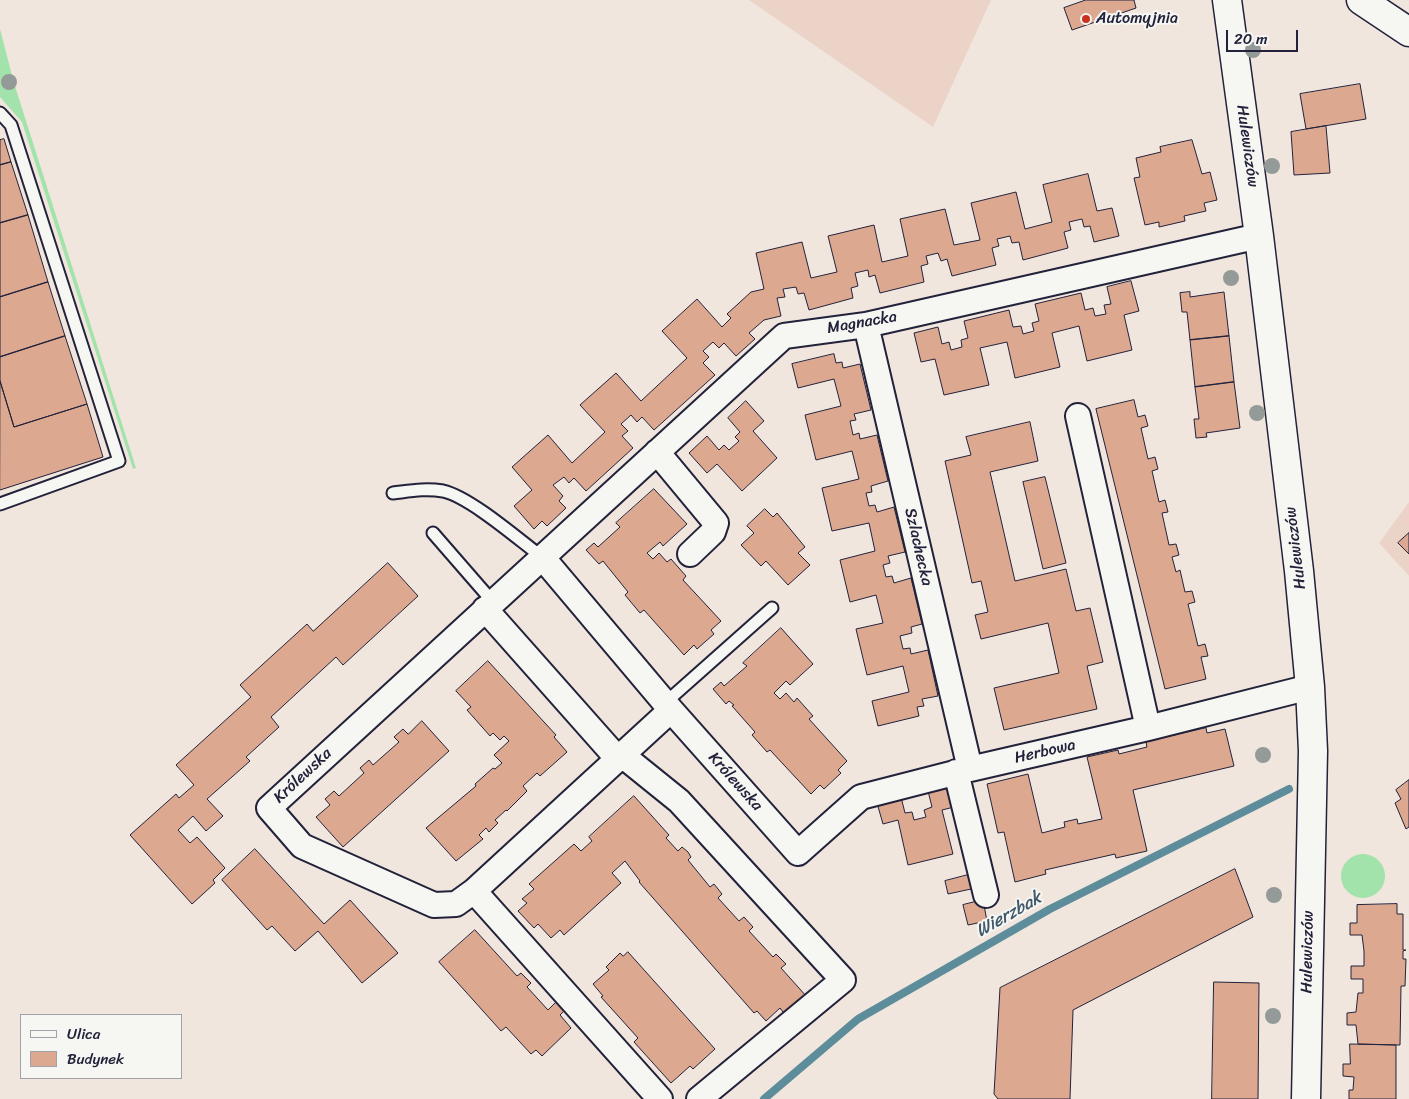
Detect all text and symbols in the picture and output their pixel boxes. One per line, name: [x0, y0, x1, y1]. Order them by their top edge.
place label: Automyjnia: [1096, 9, 1178, 29]
marker: Automyjnia: [1080, 13, 1092, 25]
scale bar: [1229, 20, 1302, 52]
text: 20 m: [1234, 26, 1268, 52]
street label: Hulewiczów: [1232, 104, 1262, 188]
street label: Magnacka: [826, 307, 898, 339]
street label: Szlachecka: [900, 506, 936, 588]
street label: Hulewiczów: [1281, 506, 1311, 590]
street label: Herbowa: [1013, 736, 1077, 768]
street label: Królewska: [270, 744, 336, 808]
street label: Królewska: [704, 749, 766, 815]
water label: Wierzbak: [972, 888, 1046, 942]
street label: Hulewiczów: [1298, 910, 1318, 994]
legend: [20, 1014, 182, 1079]
text: Ulica: [67, 1021, 100, 1047]
text: Budynek: [67, 1046, 124, 1072]

